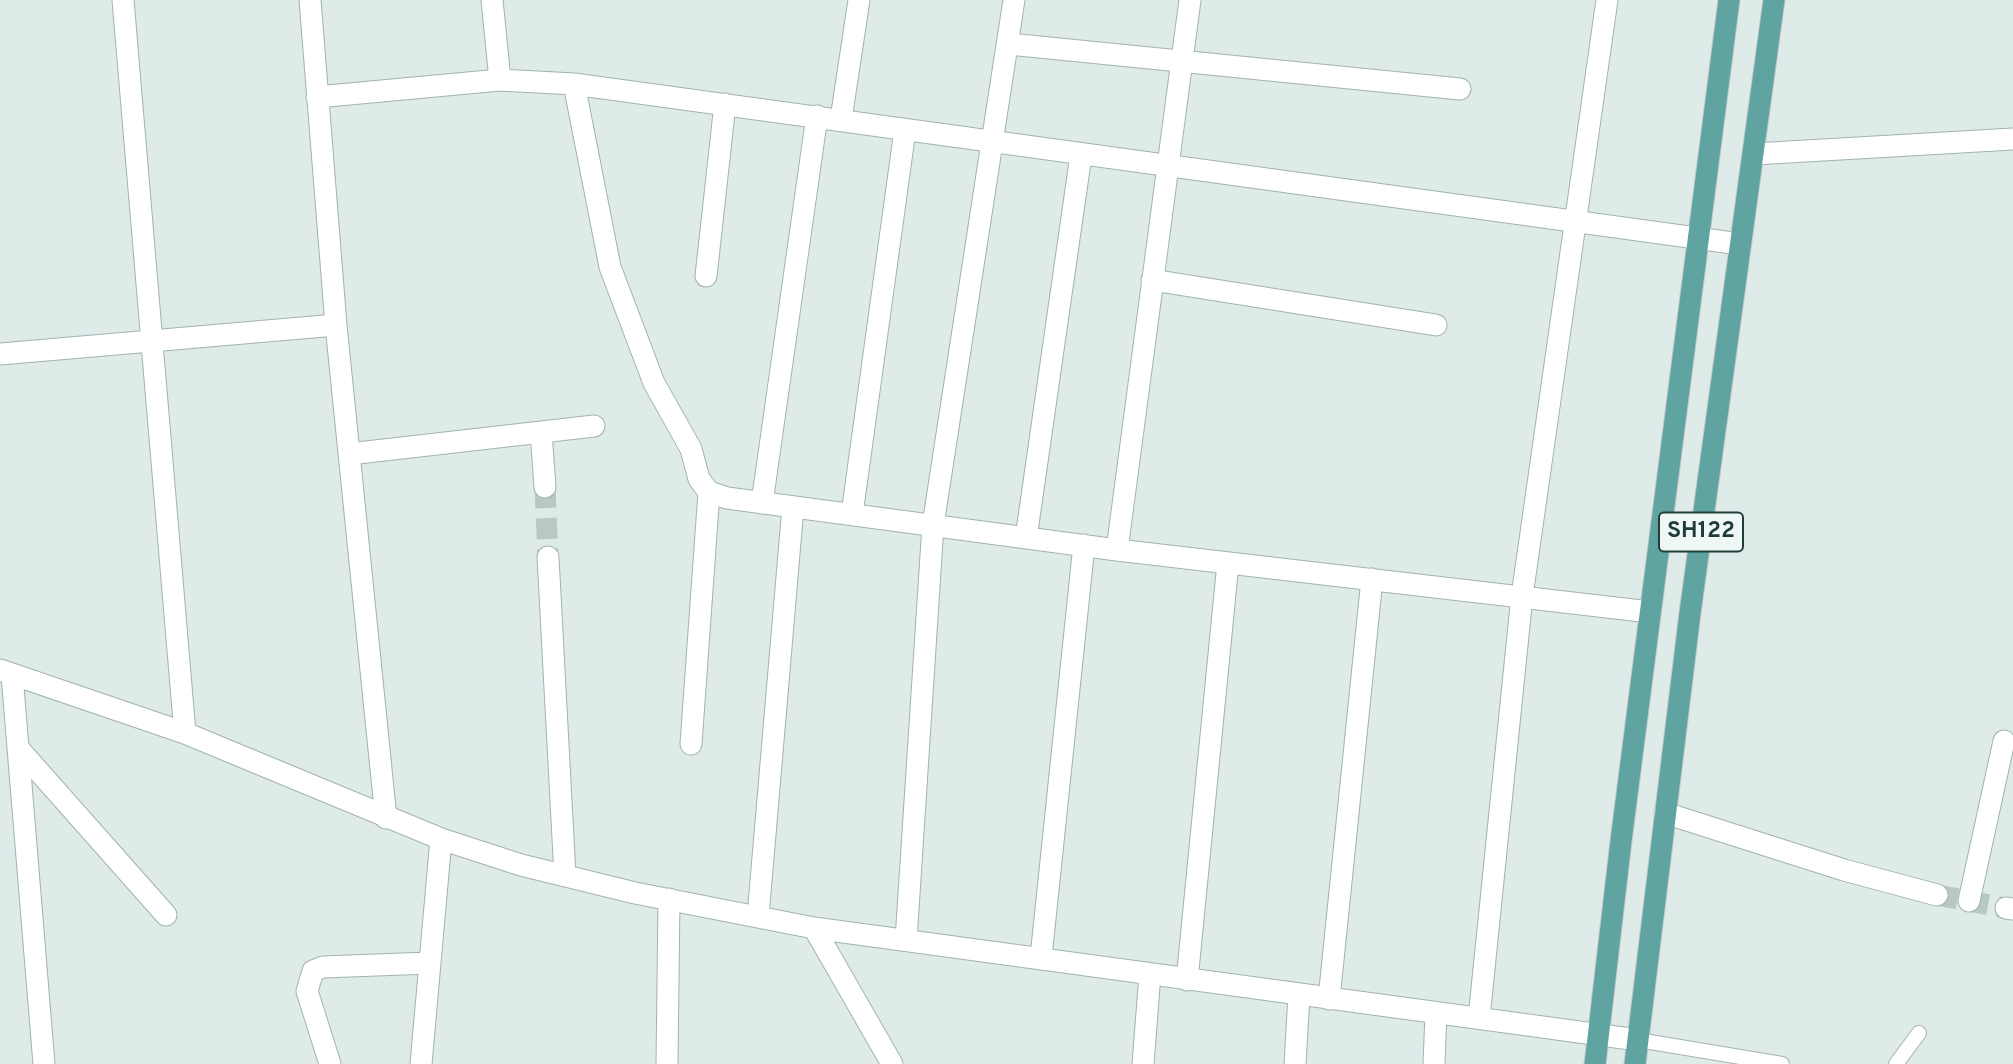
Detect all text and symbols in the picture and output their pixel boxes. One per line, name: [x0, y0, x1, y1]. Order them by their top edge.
road number: SH122: [1659, 512, 1743, 552]

